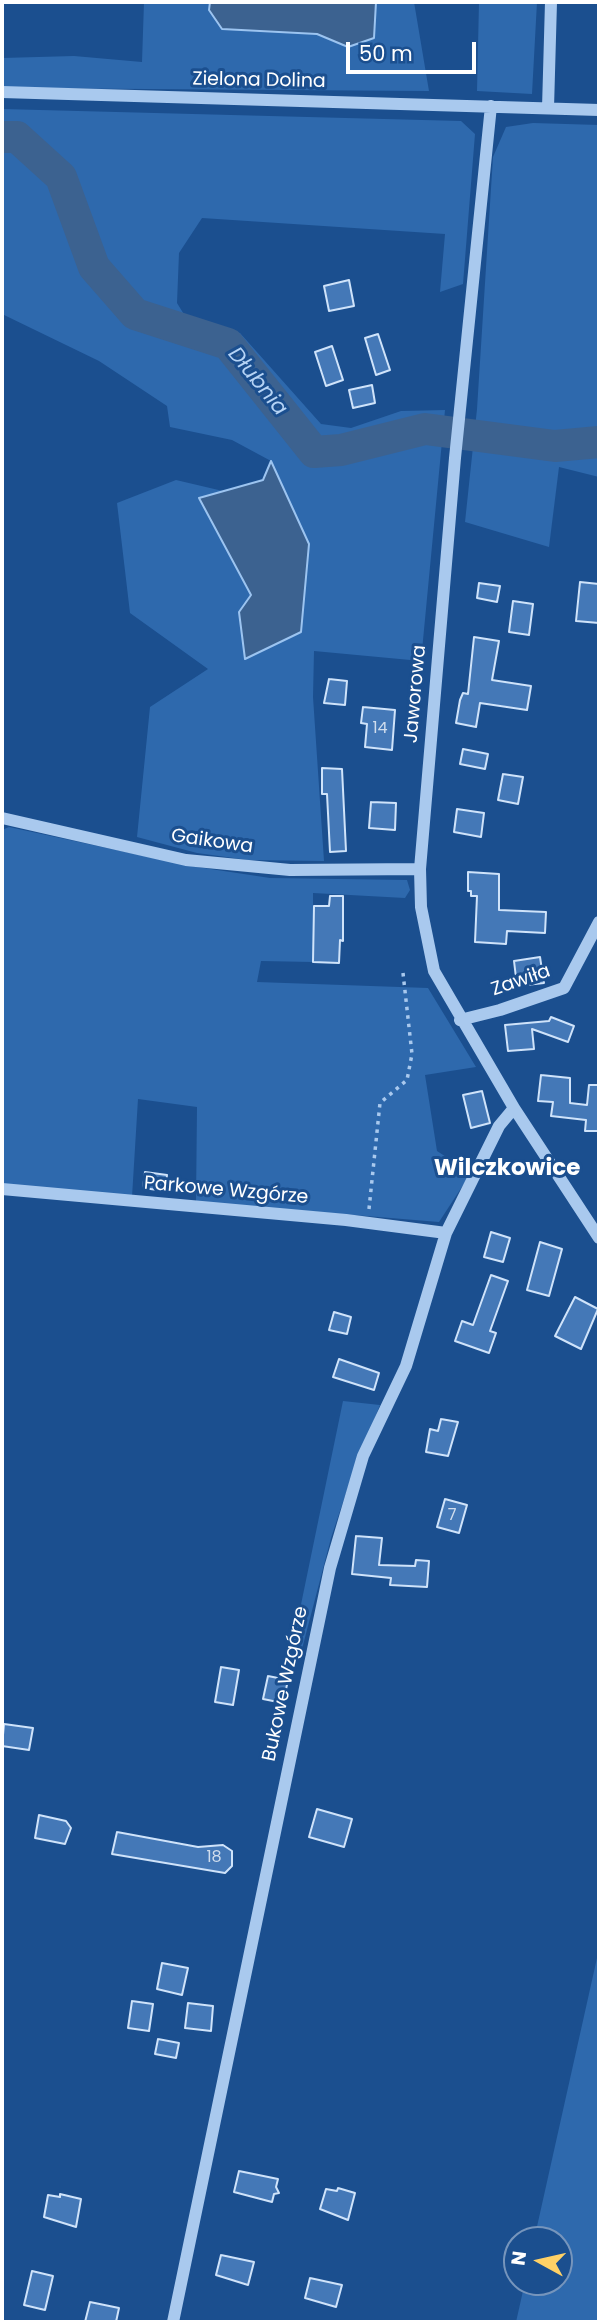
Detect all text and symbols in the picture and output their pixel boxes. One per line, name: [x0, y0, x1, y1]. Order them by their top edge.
scale bar: [349, 28, 478, 72]
text: 50 m: [359, 39, 413, 68]
street label: Zielona Dolina: [192, 68, 326, 94]
water label: Dłubnia: [222, 343, 292, 421]
street label: Jaworowa: [400, 644, 432, 744]
house number: 14: [372, 719, 388, 739]
street label: Gaikowa: [169, 825, 255, 859]
street label: Zawiła: [488, 960, 554, 1002]
district label: Wilczkowice: [434, 1155, 580, 1183]
street label: Parkowe Wzgórze: [143, 1172, 309, 1210]
house number: 7: [448, 1506, 456, 1526]
street label: Bukowe Wzgórze: [258, 1604, 314, 1764]
house number: 18: [206, 1848, 222, 1868]
north arrow: [503, 2226, 573, 2296]
text: N: [504, 2249, 533, 2267]

